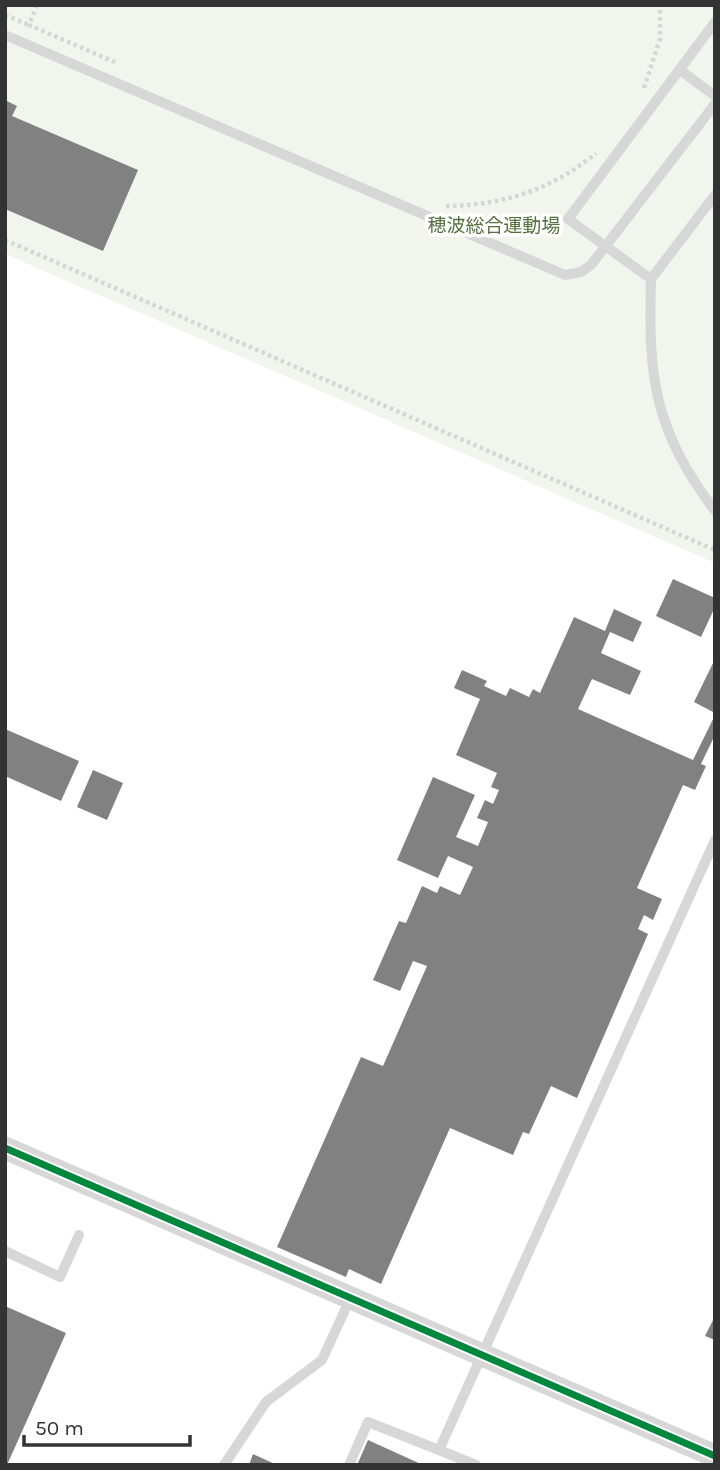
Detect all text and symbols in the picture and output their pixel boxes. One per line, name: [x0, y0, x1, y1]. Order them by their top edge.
park label: 穂波総合運動場: [427, 215, 561, 237]
scale bar: [24, 1404, 191, 1448]
text: 50 m: [35, 1416, 84, 1440]

